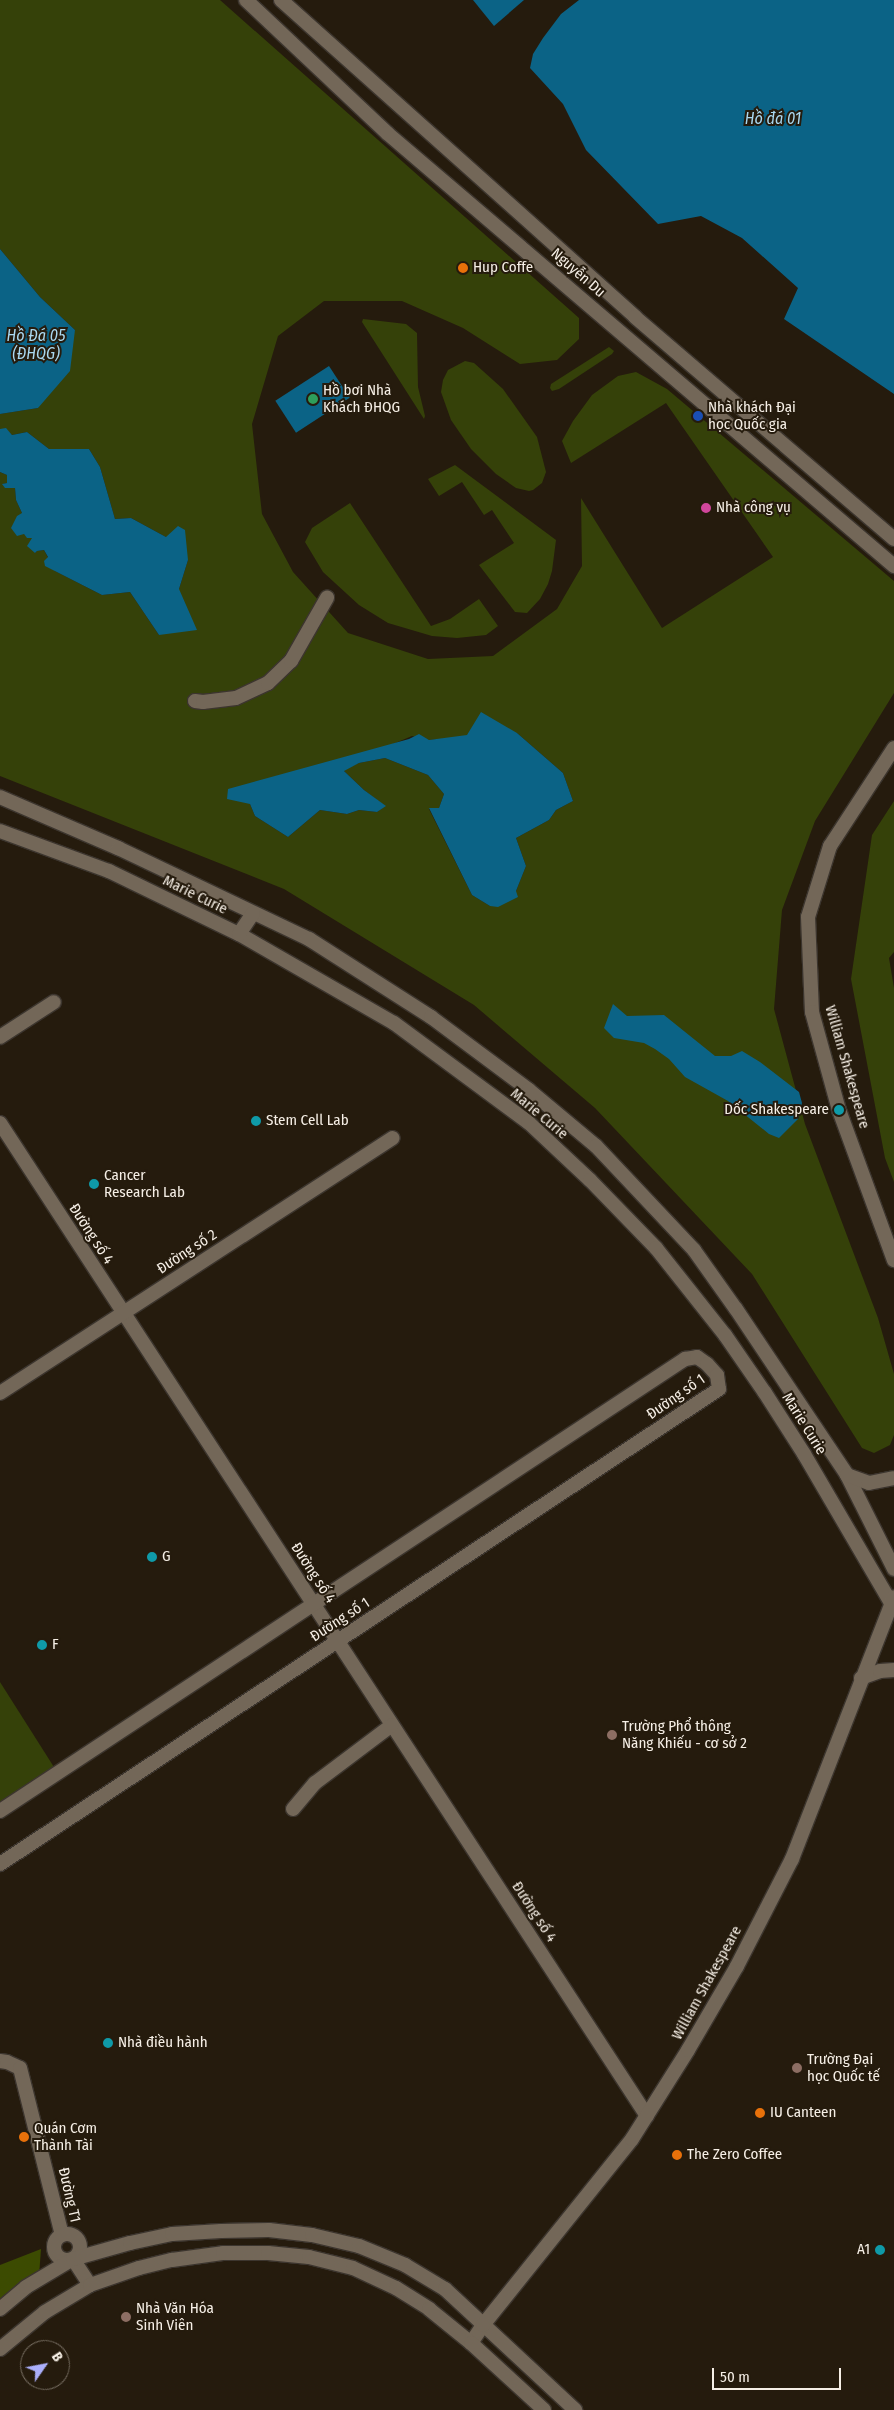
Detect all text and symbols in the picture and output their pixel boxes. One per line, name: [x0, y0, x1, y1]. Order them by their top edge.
water label: Hồ đá 01: [745, 109, 801, 129]
street label: Nguyễn Du: [547, 245, 609, 301]
place label: Hup Coffe: [473, 259, 533, 277]
marker: Hup Coffe: [457, 262, 469, 274]
water label: Hồ Đá 05 (ĐHQG): [7, 326, 65, 364]
place label: Hồ bơi Nhà Khách ĐHQG: [323, 381, 400, 416]
marker: Hồ bơi Nhà Khách ĐHQG: [307, 393, 319, 405]
place label: Nhà khách Đại học Quốc gia: [708, 398, 796, 433]
marker: Nhà khách Đại học Quốc gia: [692, 410, 704, 422]
place label: Nhà công vụ: [716, 499, 791, 517]
marker: Nhà công vụ: [700, 502, 712, 514]
street label: Marie Curie: [160, 872, 230, 918]
street label: William Shakespeare: [821, 1003, 873, 1131]
street label: Marie Curie: [507, 1085, 571, 1143]
place label: Dốc Shakespeare: [724, 1101, 829, 1119]
marker: Dốc Shakespeare: [833, 1104, 845, 1116]
place label: Stem Cell Lab: [266, 1112, 349, 1130]
marker: Stem Cell Lab: [250, 1115, 262, 1127]
place label: Cancer Research Lab: [104, 1166, 185, 1201]
marker: Cancer Research Lab: [88, 1178, 100, 1190]
street label: Đường số 4: [65, 1200, 117, 1268]
street label: Đường số 2: [154, 1226, 220, 1278]
street label: Đường số 1: [643, 1370, 709, 1424]
street label: Marie Curie: [778, 1390, 830, 1458]
street label: Đường số 4: [287, 1539, 339, 1607]
place label: G: [162, 1548, 171, 1566]
marker: G: [146, 1551, 158, 1563]
street label: Đường số 1: [307, 1594, 373, 1646]
place label: F: [52, 1636, 59, 1654]
marker: F: [36, 1639, 48, 1651]
place label: Trường Phổ thông Năng Khiếu - cơ sở 2: [622, 1717, 747, 1752]
marker: Trường Phổ thông Năng Khiếu - cơ sở 2: [606, 1729, 618, 1741]
street label: Đường số 4: [508, 1878, 560, 1946]
street label: William Shakespeare: [668, 1923, 746, 2043]
place label: Nhà điều hành: [118, 2034, 208, 2052]
marker: Nhà điều hành: [102, 2037, 114, 2049]
place label: Trường Đại học Quốc tế: [807, 2050, 880, 2085]
marker: Trường Đại học Quốc tế: [791, 2062, 803, 2074]
place label: IU Canteen: [770, 2104, 836, 2122]
marker: IU Canteen: [754, 2107, 766, 2119]
place label: Quán Cơm Thành Tài: [34, 2119, 97, 2154]
marker: Quán Cơm Thành Tài: [18, 2131, 30, 2143]
place label: The Zero Coffee: [687, 2146, 782, 2164]
marker: The Zero Coffee: [671, 2149, 683, 2161]
street label: Đường T1: [54, 2166, 84, 2224]
place label: A1: [857, 2241, 870, 2259]
marker: A1: [874, 2244, 886, 2256]
place label: Nhà Văn Hóa Sinh Viên: [136, 2299, 214, 2334]
marker: Nhà Văn Hóa Sinh Viên: [120, 2311, 132, 2323]
north arrow: [20, 2340, 70, 2390]
text: B: [48, 2349, 66, 2365]
scale bar: [714, 2358, 843, 2390]
text: 50 m: [720, 2368, 750, 2386]

